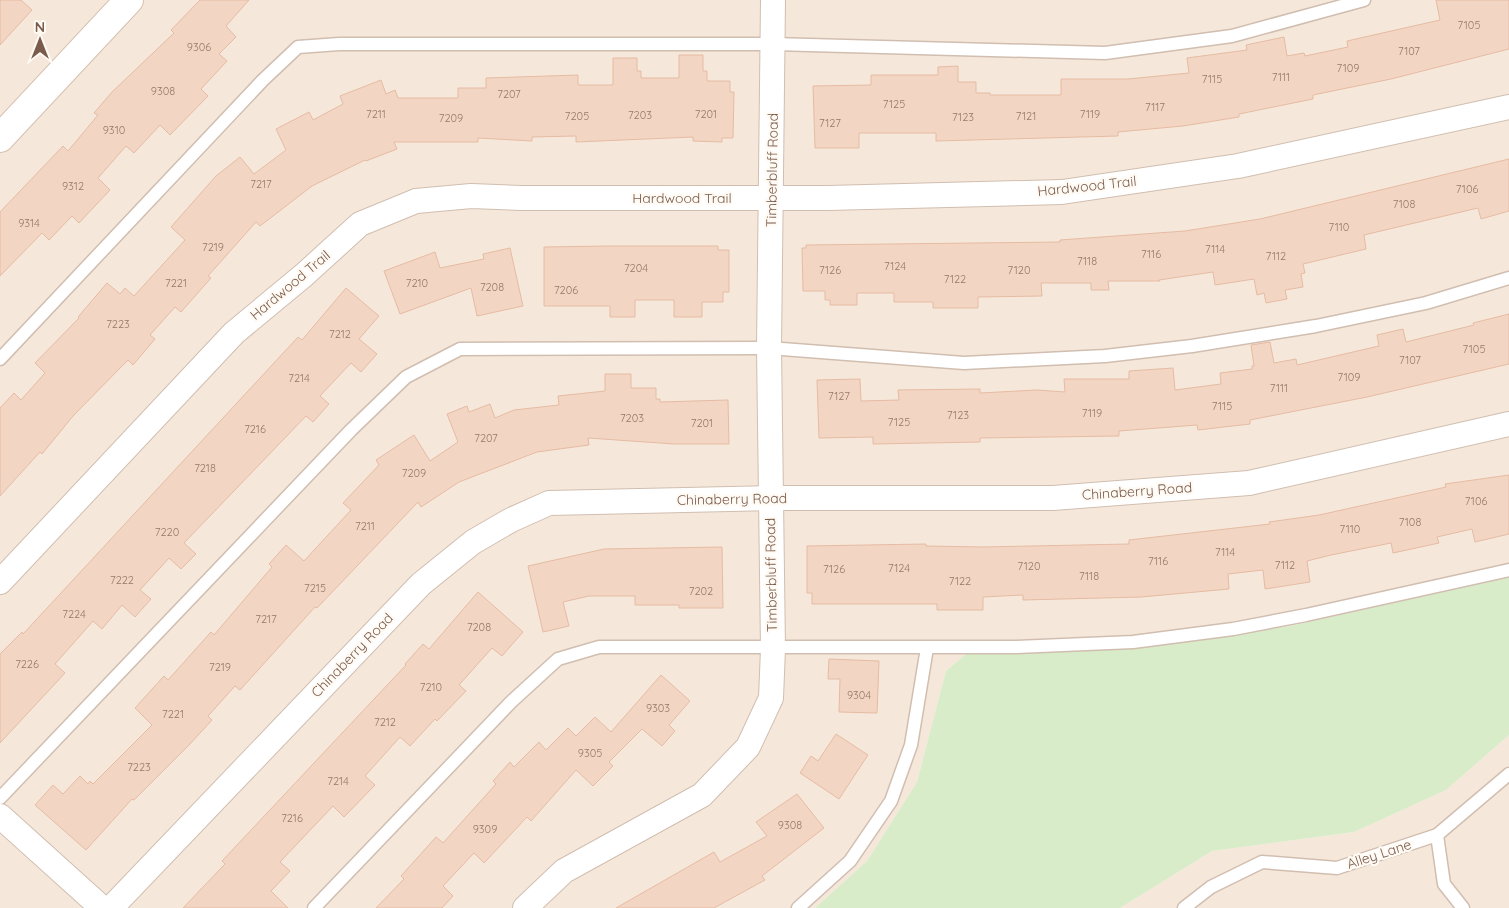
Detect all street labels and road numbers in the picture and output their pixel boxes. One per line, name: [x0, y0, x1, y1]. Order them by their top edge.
street label: Timberbluff Road: [762, 113, 782, 227]
street label: Hardwood Trail: [1037, 172, 1137, 200]
street label: Hardwood Trail: [632, 189, 732, 207]
street label: Hardwood Trail: [246, 246, 334, 324]
street label: Chinaberry Road: [1081, 478, 1193, 504]
street label: Chinaberry Road: [677, 489, 787, 509]
street label: Timberbluff Road: [761, 518, 781, 632]
street label: Chinaberry Road: [307, 609, 397, 701]
street label: Alley Lane: [1344, 835, 1414, 873]

